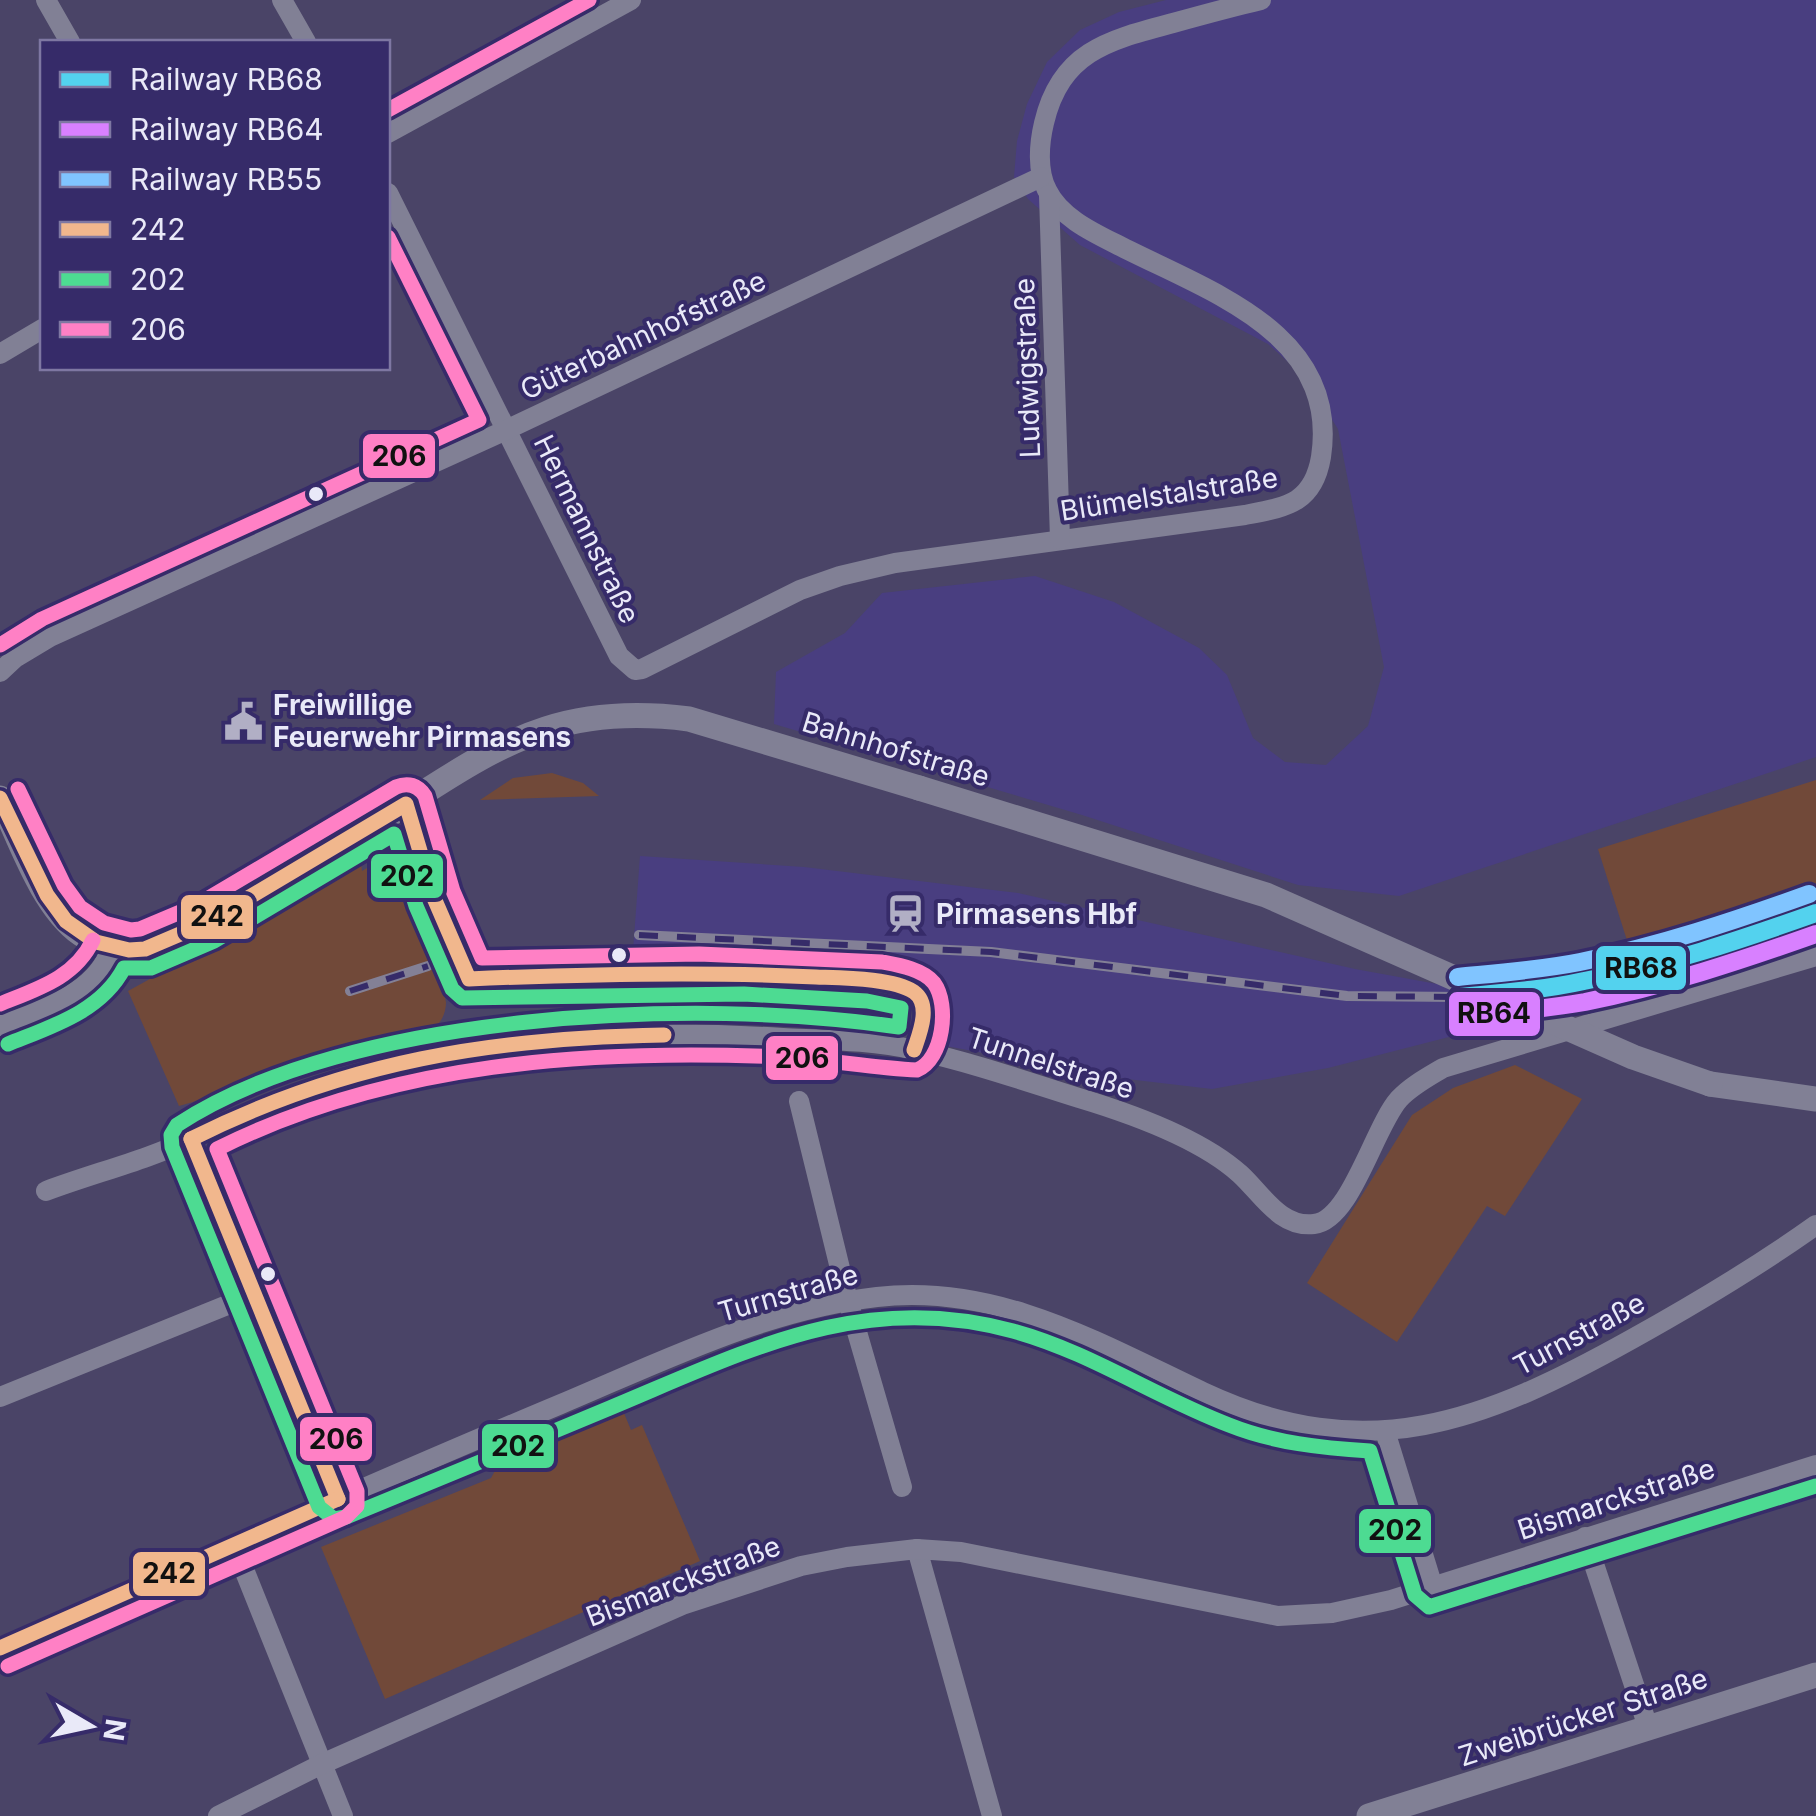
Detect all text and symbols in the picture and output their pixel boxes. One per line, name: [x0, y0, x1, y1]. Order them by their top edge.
legend: [40, 40, 390, 370]
text: Railway RB68: [130, 61, 323, 97]
text: Railway RB64: [130, 111, 324, 147]
text: Railway RB55: [130, 161, 322, 197]
text: 242: [130, 211, 186, 247]
text: 202: [130, 261, 186, 297]
street label: Güterbahnhofstraße: [515, 263, 771, 407]
street label: Ludwigstraße: [1007, 277, 1047, 459]
text: 206: [130, 311, 186, 347]
street label: Hermannstraße: [527, 429, 647, 629]
line badge: 206: [361, 432, 437, 480]
text: 206: [372, 439, 426, 473]
street label: Blümelstalstraße: [1058, 460, 1280, 528]
unlabelled marker: [306, 484, 326, 504]
place label: Freiwillige Feuerwehr Pirmasens: [273, 688, 571, 754]
public building icon: Freiwillige Feuerwehr Pirmasens: [222, 700, 264, 742]
street label: Bahnhofstraße: [798, 704, 994, 794]
line badge: 202: [369, 852, 445, 900]
text: 202: [380, 859, 434, 893]
line badge: 242: [179, 893, 255, 941]
station icon: Pirmasens Hbf: [885, 893, 927, 935]
place label: Pirmasens Hbf: [936, 897, 1137, 931]
text: 242: [190, 899, 244, 933]
line badge: RB68: [1594, 944, 1688, 992]
unlabelled marker: [609, 945, 629, 965]
text: RB68: [1604, 951, 1678, 985]
line badge: RB64: [1447, 990, 1542, 1038]
text: RB64: [1457, 996, 1531, 1030]
street label: Tunnelstraße: [964, 1020, 1138, 1106]
line badge: 206: [764, 1034, 840, 1082]
text: 206: [775, 1041, 829, 1075]
street label: Turnstraße: [714, 1257, 862, 1329]
unlabelled marker: [258, 1264, 278, 1284]
street label: Turnstraße: [1508, 1285, 1650, 1383]
line badge: 206: [298, 1415, 374, 1463]
text: 206: [309, 1422, 363, 1456]
line badge: 202: [480, 1422, 556, 1470]
text: 202: [491, 1429, 545, 1463]
street label: Bismarckstraße: [1513, 1451, 1719, 1547]
line badge: 202: [1357, 1507, 1433, 1555]
text: 202: [1368, 1513, 1422, 1547]
street label: Bismarckstraße: [581, 1528, 785, 1634]
line badge: 242: [131, 1550, 207, 1598]
text: 242: [142, 1556, 196, 1590]
street label: Zweibrücker Straße: [1454, 1661, 1712, 1773]
north arrow: [40, 1676, 140, 1776]
text: N: [96, 1717, 133, 1743]

